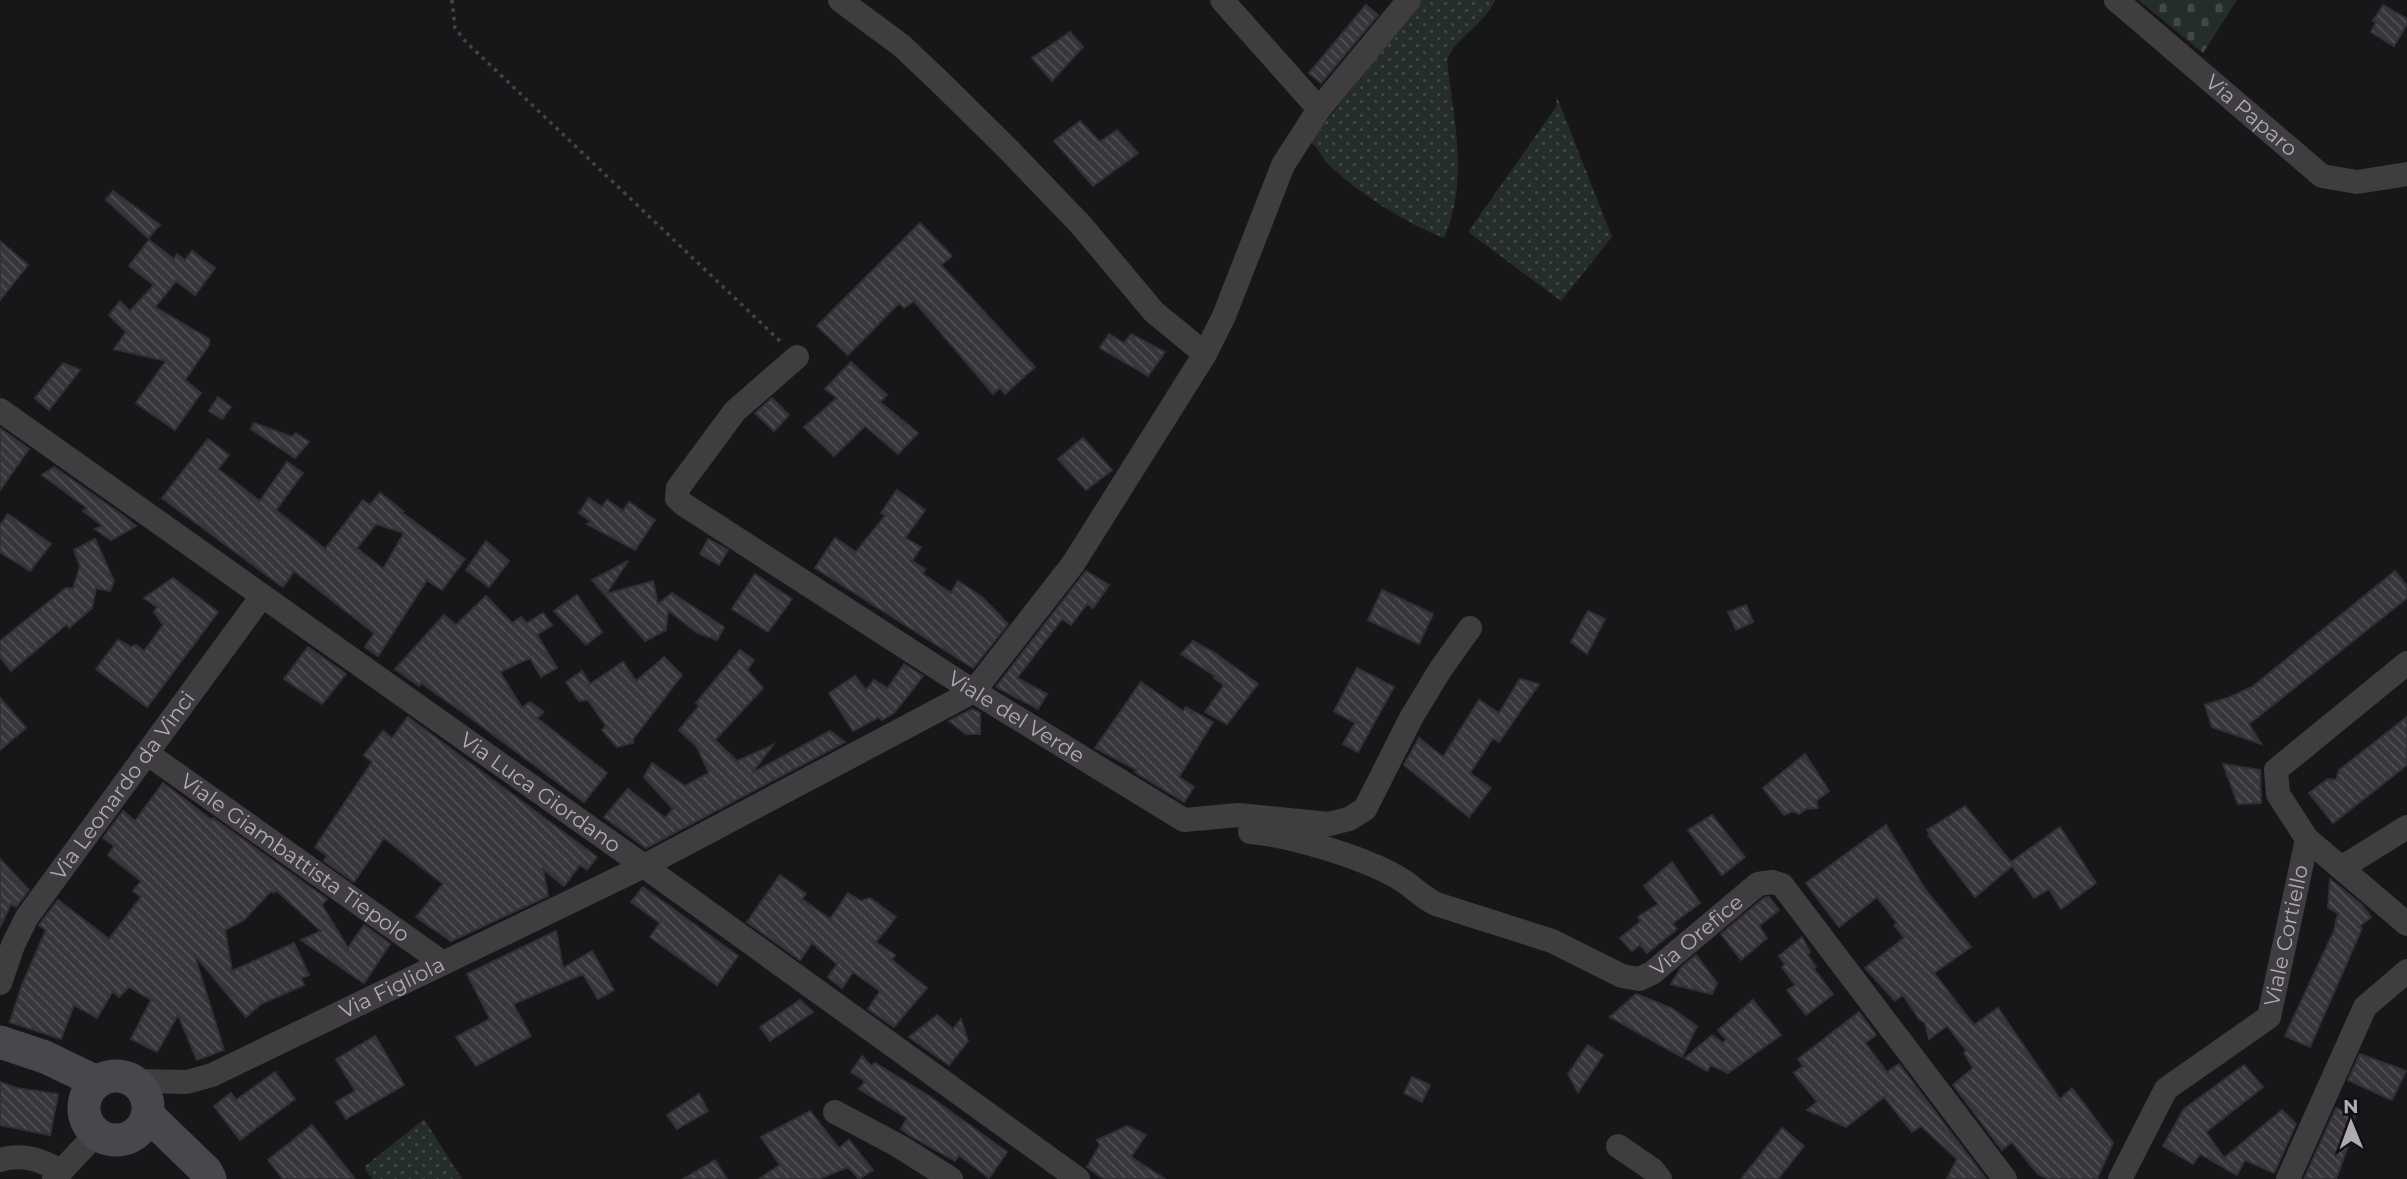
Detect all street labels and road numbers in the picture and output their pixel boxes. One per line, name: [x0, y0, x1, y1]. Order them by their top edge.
street label: Via Paparo: [2201, 69, 2303, 161]
street label: Viale del Verde: [943, 665, 1089, 768]
street label: Via Leonardo da Vinci: [45, 686, 200, 885]
street label: Via Luca Giordano: [455, 727, 626, 858]
street label: Viale Giambattista Tiepolo: [176, 768, 414, 947]
street label: Viale Cortiello: [2259, 862, 2313, 1008]
street label: Via Orefice: [1645, 889, 1748, 981]
street label: Via Figliola: [335, 951, 448, 1023]

